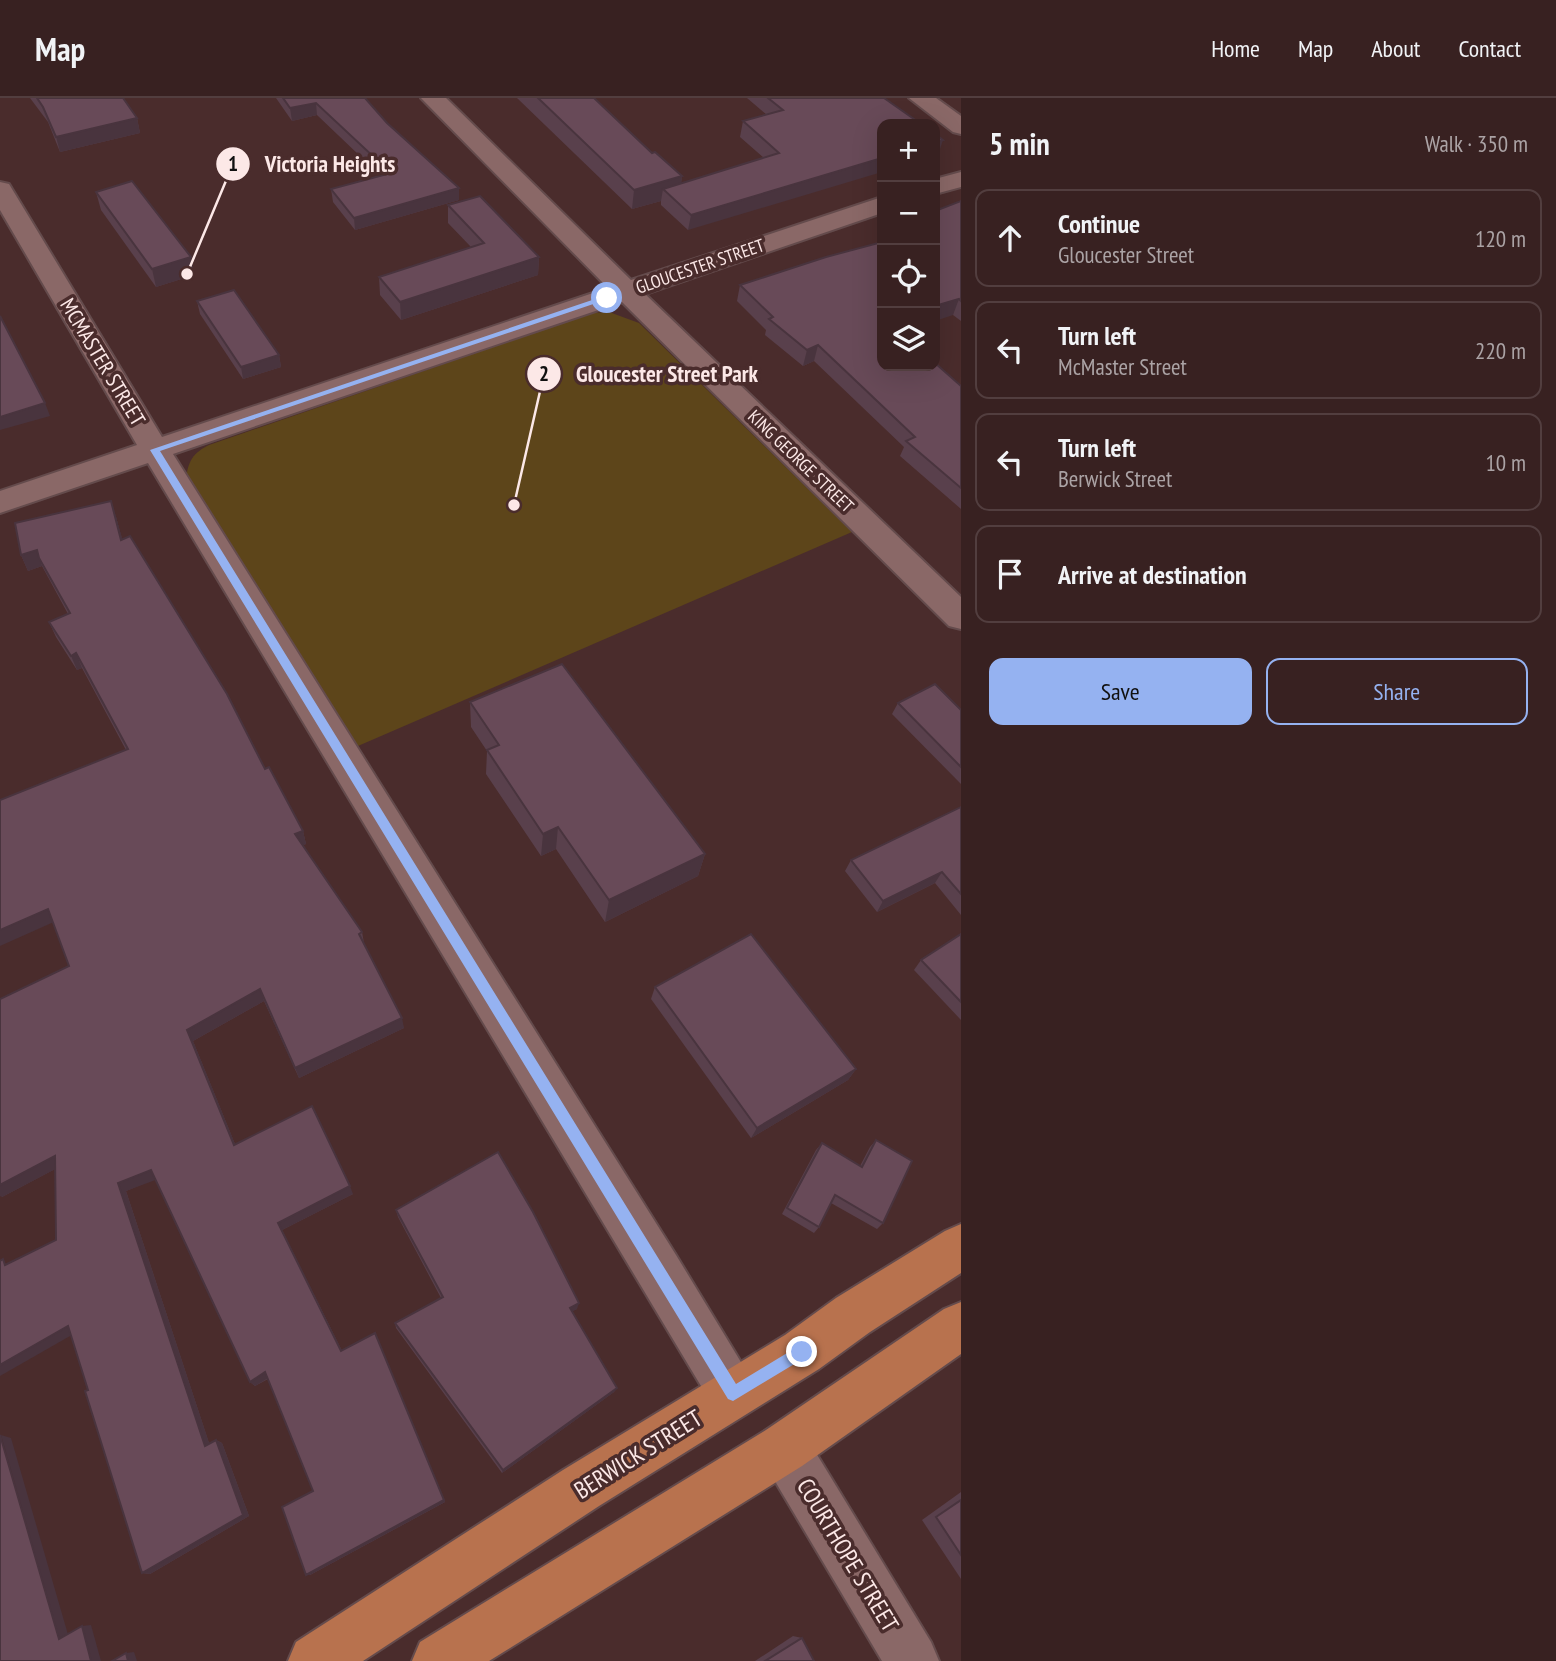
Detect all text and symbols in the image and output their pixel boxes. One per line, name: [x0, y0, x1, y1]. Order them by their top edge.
text: Map: [35, 27, 85, 70]
text: Home: [1211, 33, 1260, 64]
text: Map: [1298, 33, 1333, 64]
text: About: [1371, 33, 1420, 64]
text: Contact: [1458, 33, 1521, 64]
map controls: [877, 119, 940, 371]
button: +: [877, 119, 940, 182]
text: 5 min: [989, 124, 1050, 163]
text: Walk · 350 m: [1425, 129, 1528, 158]
callout: Victoria Heights: [216, 142, 409, 186]
text: Victoria Heights: [264, 149, 395, 178]
text: 1: [228, 150, 238, 177]
button: −: [877, 182, 940, 245]
text: Continue: [1058, 207, 1140, 240]
icon: ahead: [991, 219, 1029, 257]
text: 120 m: [1475, 224, 1526, 253]
street label: GLOUCESTER STREET: [633, 233, 767, 299]
text: Gloucester Street: [1058, 240, 1194, 269]
button: locate: [877, 245, 940, 308]
route start: [591, 282, 622, 313]
street label: MCMASTER STREET: [54, 293, 152, 431]
button: layers: [877, 308, 940, 371]
text: Turn left: [1058, 319, 1136, 352]
icon: left: [991, 331, 1029, 369]
text: 220 m: [1475, 336, 1526, 365]
callout: Gloucester Street Park: [527, 352, 772, 396]
text: McMaster Street: [1058, 352, 1187, 381]
text: Gloucester Street Park: [576, 359, 759, 388]
text: 2: [539, 360, 549, 387]
street label: KING GEORGE STREET: [743, 405, 859, 517]
text: Turn left: [1058, 431, 1136, 464]
icon: left: [991, 443, 1029, 481]
text: 10 m: [1485, 448, 1526, 477]
text: Berwick Street: [1058, 464, 1172, 493]
icon: arrive: [991, 555, 1029, 593]
text: Arrive at destination: [1058, 558, 1247, 591]
button: Save: [989, 658, 1252, 725]
button: Share: [1266, 658, 1528, 725]
route end: [786, 1336, 817, 1367]
street label: BERWICK STREET: [568, 1402, 708, 1506]
street label: COURTHOPE STREET: [790, 1473, 906, 1638]

